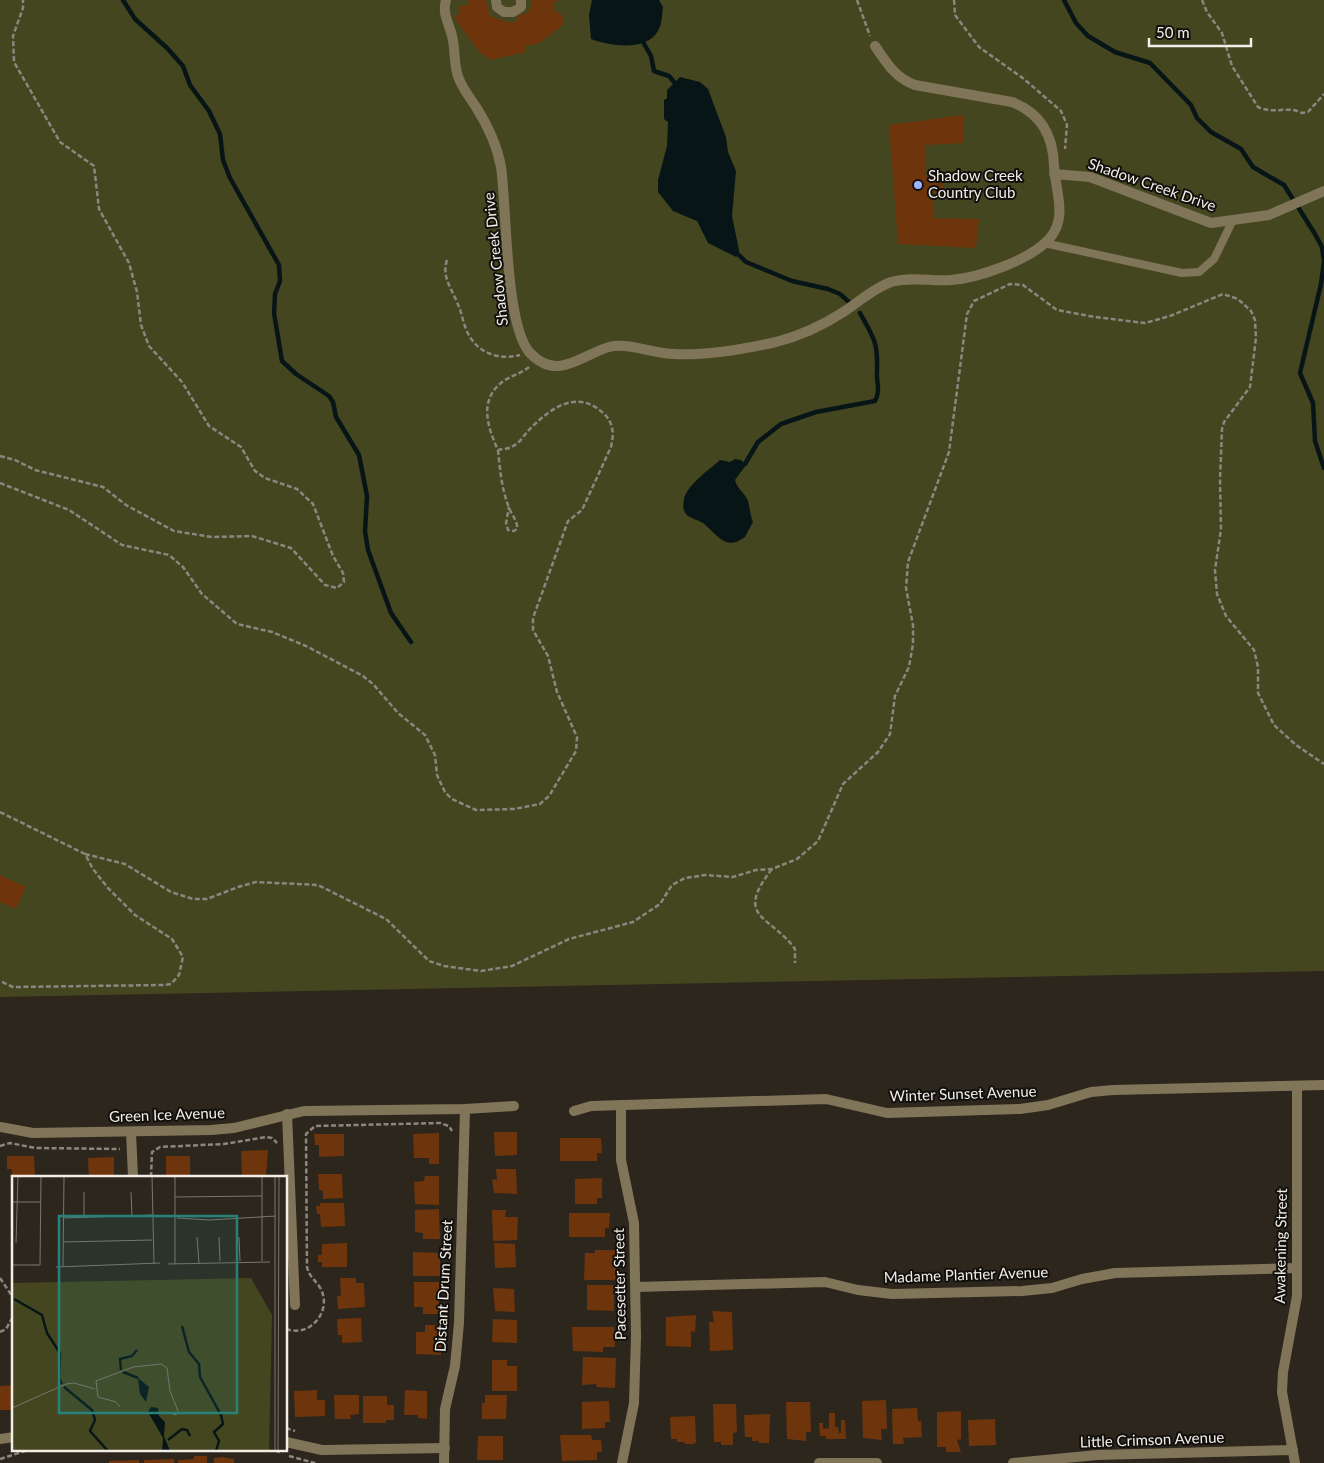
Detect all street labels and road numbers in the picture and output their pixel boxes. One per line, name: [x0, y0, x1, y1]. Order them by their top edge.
street label: Shadow Creek Drive: [1086, 154, 1219, 214]
street label: Shadow Creek Drive: [479, 191, 511, 327]
street label: Winter Sunset Avenue: [889, 1081, 1037, 1105]
street label: Green Ice Avenue: [109, 1103, 225, 1125]
street label: Awakening Street: [1270, 1187, 1290, 1304]
street label: Distant Drum Street: [431, 1219, 455, 1353]
street label: Pacesetter Street: [609, 1227, 629, 1340]
street label: Madame Plantier Avenue: [883, 1262, 1049, 1286]
street label: Little Crimson Avenue: [1079, 1427, 1225, 1451]

